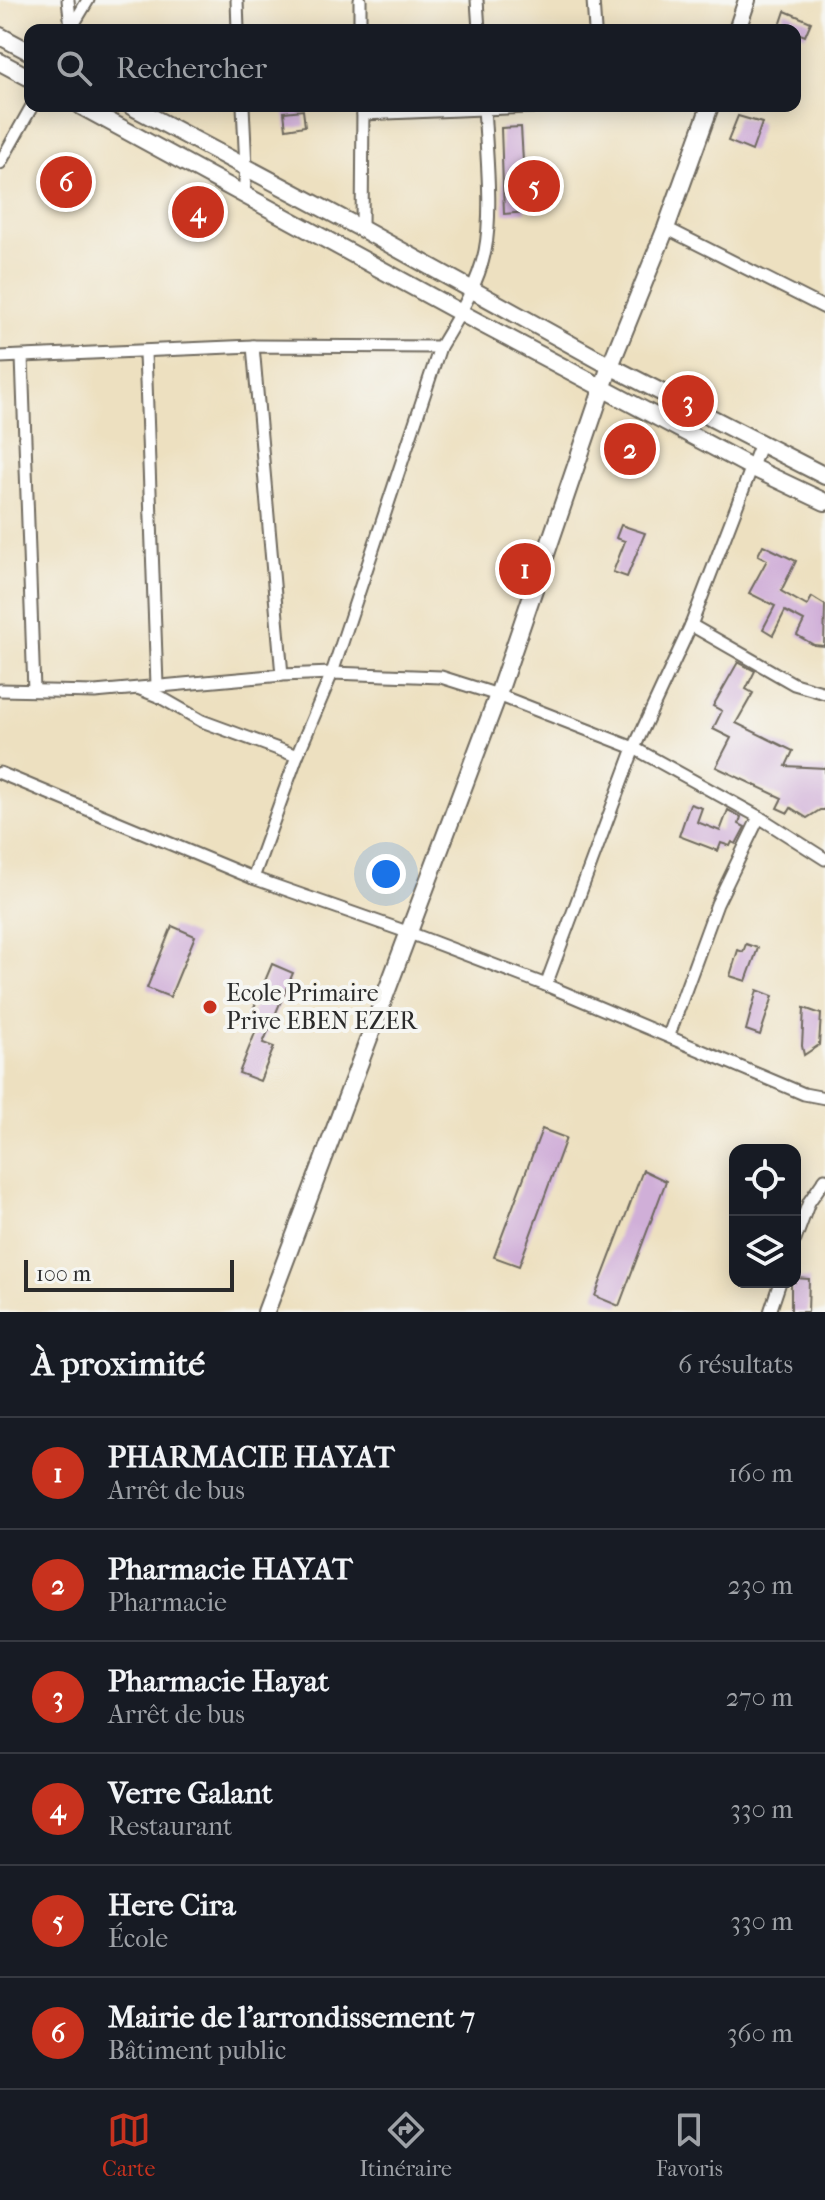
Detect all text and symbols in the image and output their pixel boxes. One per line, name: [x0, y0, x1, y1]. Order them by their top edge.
search box: [24, 24, 801, 112]
icon: search: [52, 46, 96, 90]
text: Rechercher: [116, 51, 267, 86]
pin: 6: [40, 152, 92, 212]
pin: 5: [508, 156, 560, 216]
pin: 4: [172, 182, 224, 242]
pin: 3: [662, 371, 714, 431]
pin: 2: [604, 419, 656, 479]
pin: 1: [499, 539, 551, 599]
your location: [366, 854, 406, 894]
place label: Ecole Primaire Prive EBEN EZER: [226, 979, 419, 1035]
marker: Ecole Primaire Prive EBEN EZER: [201, 998, 219, 1016]
map controls: [729, 1144, 801, 1288]
button: locate: [729, 1144, 801, 1216]
button: layers: [729, 1216, 801, 1288]
scale bar: [24, 1256, 234, 1292]
text: 100 m: [36, 1261, 91, 1287]
text: À proximité: [32, 1344, 205, 1384]
text: 6 résultats: [678, 1349, 793, 1380]
text: PHARMACIE HAYAT: [108, 1440, 395, 1475]
text: 1: [53, 1458, 63, 1489]
text: 160 m: [728, 1458, 793, 1489]
text: Arrêt de bus: [108, 1475, 245, 1506]
text: Pharmacie HAYAT: [108, 1552, 352, 1587]
text: 2: [51, 1570, 65, 1601]
text: 230 m: [727, 1570, 793, 1601]
text: Pharmacie: [108, 1587, 227, 1618]
text: Pharmacie Hayat: [108, 1664, 329, 1699]
text: 3: [53, 1682, 63, 1713]
text: 270 m: [726, 1682, 793, 1713]
text: Arrêt de bus: [108, 1699, 245, 1730]
text: Verre Galant: [108, 1776, 272, 1811]
text: 4: [50, 1794, 66, 1825]
text: 330 m: [730, 1794, 793, 1825]
text: Restaurant: [108, 1811, 232, 1842]
text: Here Cira: [108, 1888, 236, 1923]
text: 5: [52, 1906, 64, 1937]
text: 330 m: [730, 1906, 793, 1937]
text: École: [108, 1923, 168, 1954]
text: Mairie de l'arrondissement 7: [108, 2000, 475, 2035]
text: 6: [51, 2018, 65, 2049]
text: 360 m: [727, 2018, 793, 2049]
text: Bâtiment public: [108, 2035, 286, 2066]
tab: Carte: [102, 2108, 155, 2182]
tab: Itinéraire: [359, 2108, 452, 2182]
tab: Favoris: [656, 2108, 723, 2182]

